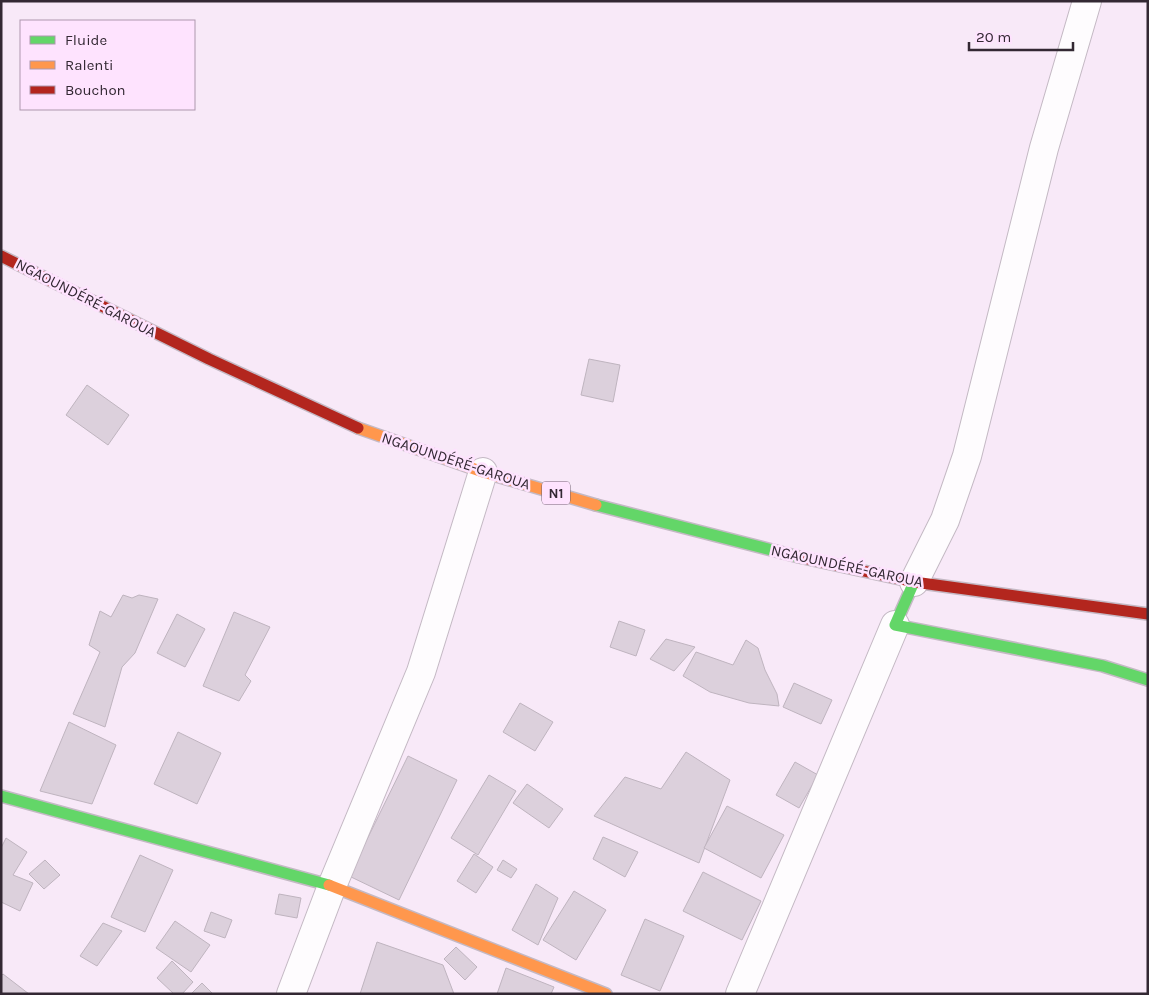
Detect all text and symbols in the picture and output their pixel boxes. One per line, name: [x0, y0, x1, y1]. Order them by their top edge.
legend: [20, 20, 195, 110]
scale bar: [969, 20, 1073, 52]
text: 20 m: [976, 28, 1011, 46]
text: Fluide: [65, 31, 107, 49]
text: Ralenti: [65, 56, 114, 74]
text: Bouchon: [65, 81, 126, 99]
street label: NGAOUNDÉRÉ-GAROUA: [13, 255, 159, 341]
street label: NGAOUNDÉRÉ-GAROUA: [380, 428, 533, 494]
road number: N1: [542, 482, 570, 504]
street label: NGAOUNDÉRÉ-GAROUA: [769, 541, 925, 591]

